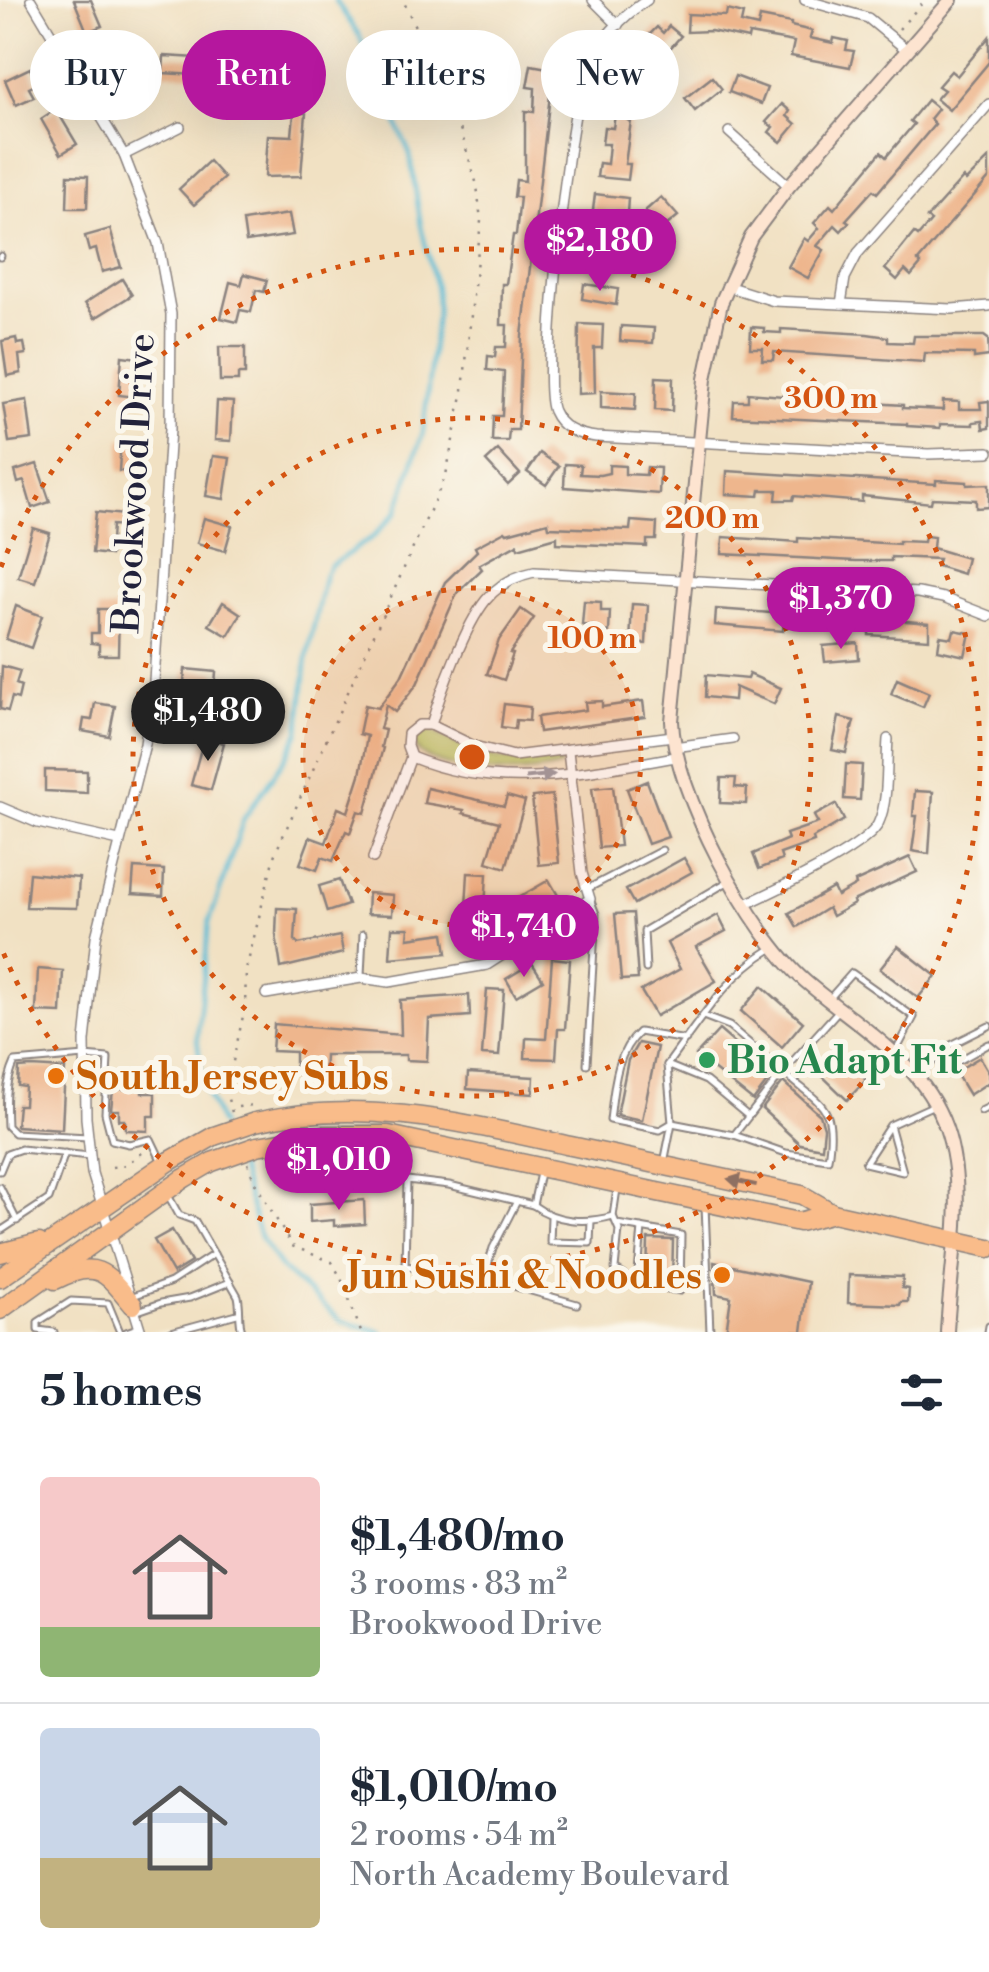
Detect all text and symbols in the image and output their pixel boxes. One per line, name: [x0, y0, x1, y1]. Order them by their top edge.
chip: Buy: [30, 30, 162, 120]
chip: Rent: [182, 30, 326, 120]
chip: Filters: [346, 30, 521, 120]
chip: New: [541, 30, 679, 120]
pin: $2,180: [519, 209, 681, 294]
text: $2,180: [546, 221, 654, 261]
street label: Brookwood Drive: [103, 332, 166, 635]
text: 300 m: [784, 380, 878, 418]
text: 200 m: [665, 500, 759, 538]
pin: $1,370: [760, 567, 922, 652]
text: $1,370: [789, 579, 893, 619]
text: 100 m: [547, 620, 637, 658]
pin: $1,480: [127, 679, 289, 764]
text: $1,480: [153, 691, 263, 731]
centre of rings: [454, 739, 490, 775]
one-way arrow: [525, 768, 556, 784]
pin: $1,740: [443, 895, 605, 980]
text: $1,740: [471, 907, 577, 947]
place label: Bio Adapt Fit: [727, 1038, 962, 1085]
marker: Bio Adapt Fit: [696, 1049, 718, 1071]
place label: South Jersey Subs: [76, 1054, 389, 1101]
marker: South Jersey Subs: [45, 1065, 67, 1087]
pin: $1,010: [258, 1128, 420, 1213]
text: $1,010: [287, 1140, 391, 1180]
one-way arrow: [726, 1174, 757, 1190]
place label: Jun Sushi & Noodles: [342, 1253, 702, 1300]
marker: Jun Sushi & Noodles: [711, 1264, 733, 1286]
icon: filters: [894, 1365, 949, 1420]
text: 5 homes: [40, 1366, 202, 1419]
text: $1,480/mo: [350, 1511, 565, 1564]
icon: home: [120, 1517, 240, 1637]
text: 3 rooms · 83 m²: [350, 1564, 567, 1604]
text: Brookwood Drive: [350, 1604, 603, 1644]
text: $1,010/mo: [350, 1762, 558, 1815]
icon: home: [120, 1768, 240, 1888]
text: 2 rooms · 54 m²: [350, 1815, 568, 1855]
text: North Academy Boulevard: [350, 1855, 729, 1895]

